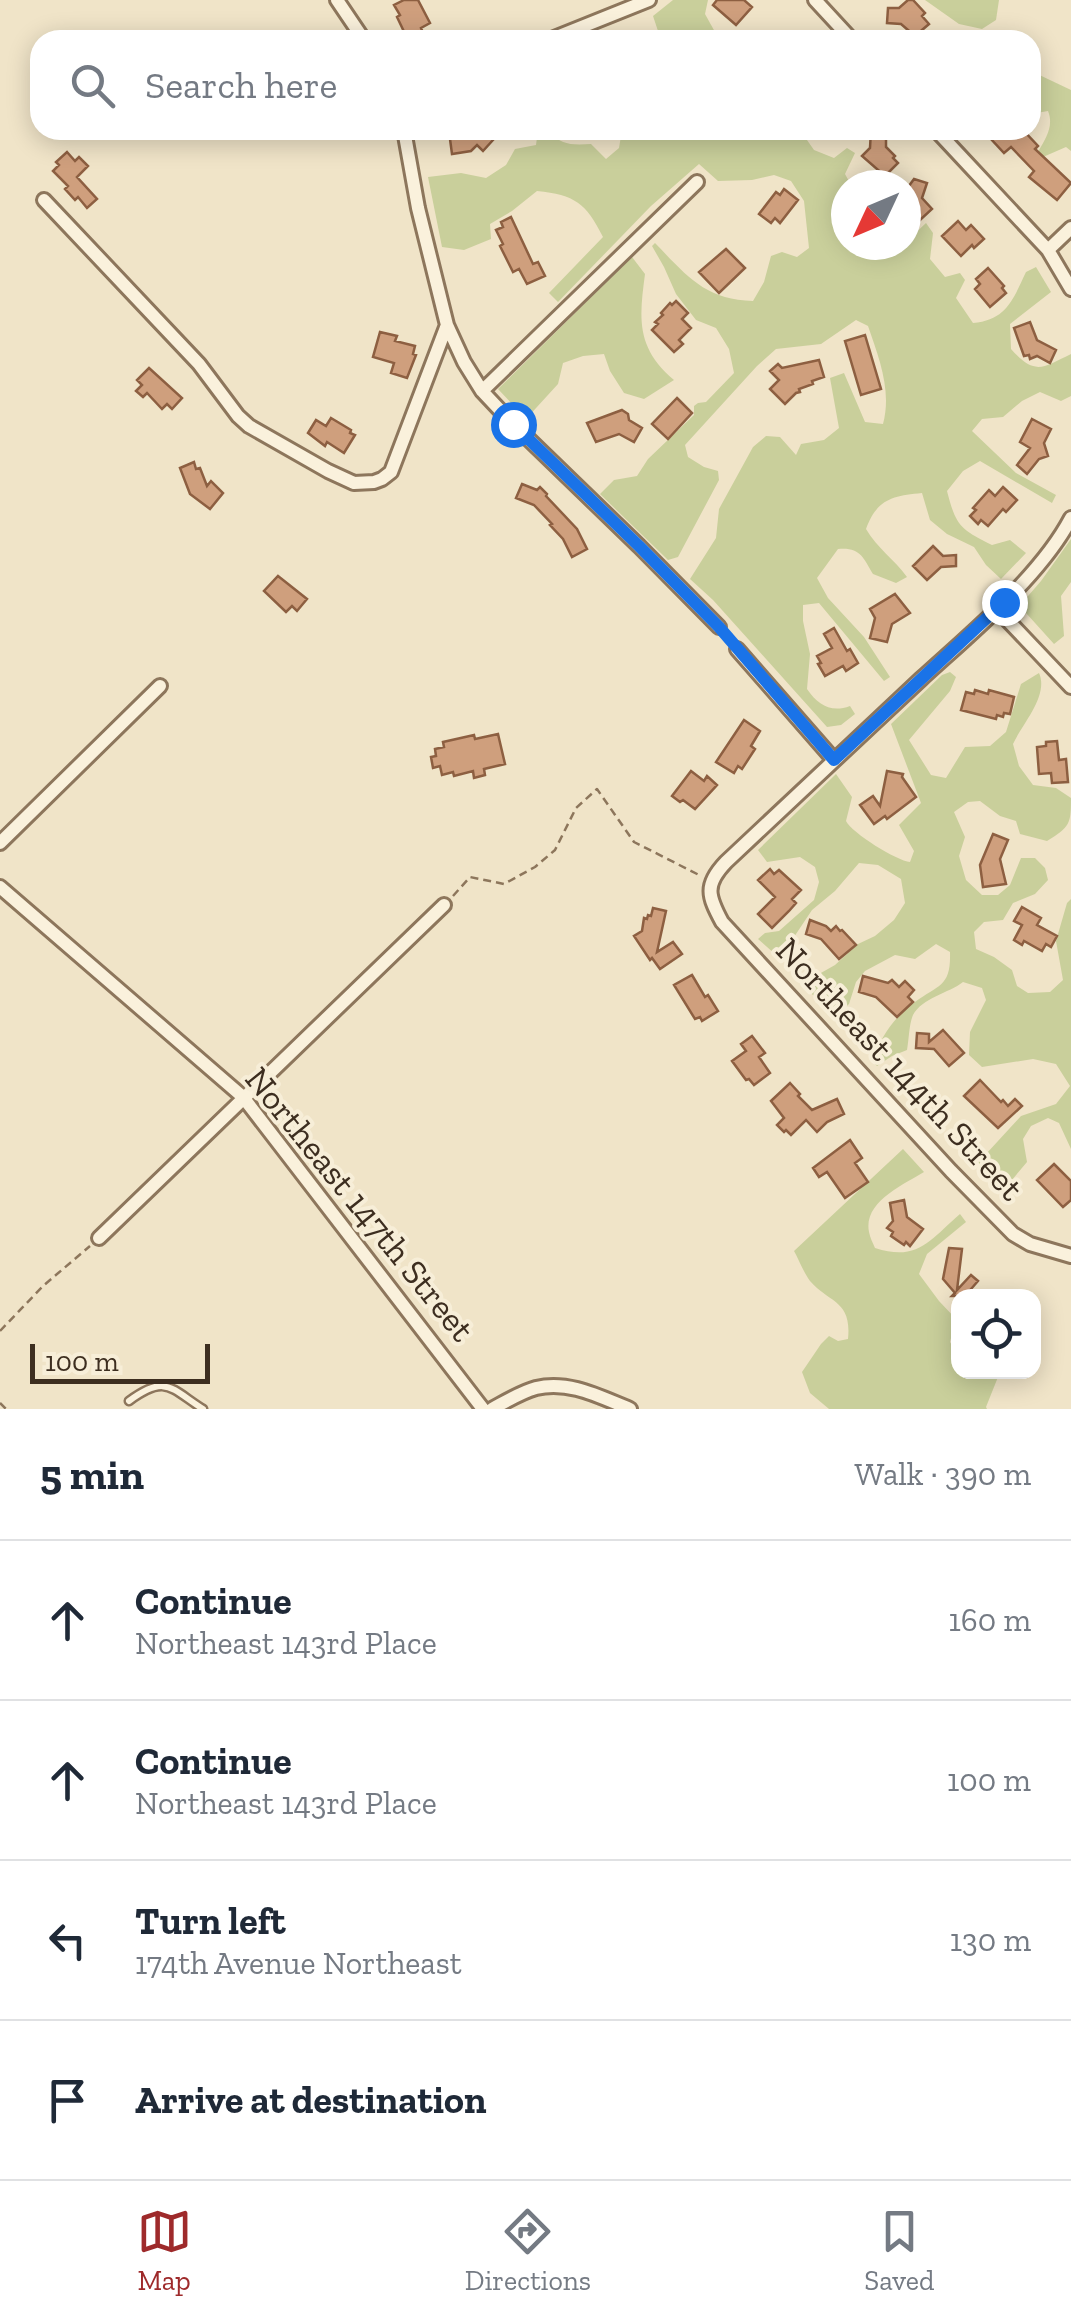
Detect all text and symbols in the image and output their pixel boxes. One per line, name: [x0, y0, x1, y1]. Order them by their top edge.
search box: [30, 30, 1041, 140]
icon: search: [65, 58, 120, 113]
text: Search here: [145, 62, 337, 108]
north arrow: [831, 170, 921, 260]
route start: [491, 402, 537, 448]
route end: [982, 580, 1028, 626]
street label: Northeast 144th Street: [767, 929, 1033, 1209]
street label: Northeast 147th Street: [237, 1058, 483, 1350]
map controls: [951, 1289, 1041, 1379]
button: locate: [951, 1289, 1041, 1379]
scale bar: [30, 1339, 210, 1384]
text: 100 m: [45, 1345, 119, 1378]
text: 5 min: [40, 1449, 144, 1500]
text: Walk · 390 m: [854, 1455, 1031, 1493]
text: Continue: [135, 1578, 292, 1624]
icon: ahead: [40, 1593, 95, 1648]
text: 160 m: [948, 1601, 1031, 1639]
text: Northeast 143rd Place: [135, 1624, 437, 1662]
text: Continue: [135, 1738, 292, 1784]
icon: ahead: [40, 1753, 95, 1808]
text: 100 m: [947, 1761, 1031, 1799]
text: Northeast 143rd Place: [135, 1784, 437, 1822]
text: Turn left: [135, 1898, 286, 1944]
icon: left: [40, 1913, 95, 1968]
text: 130 m: [950, 1921, 1031, 1959]
text: 174th Avenue Northeast: [135, 1944, 462, 1982]
icon: arrive: [40, 2073, 95, 2128]
text: Arrive at destination: [135, 2077, 486, 2123]
tab: Map: [137, 2204, 192, 2297]
tab: Directions: [465, 2204, 591, 2297]
tab: Saved: [864, 2204, 934, 2297]

